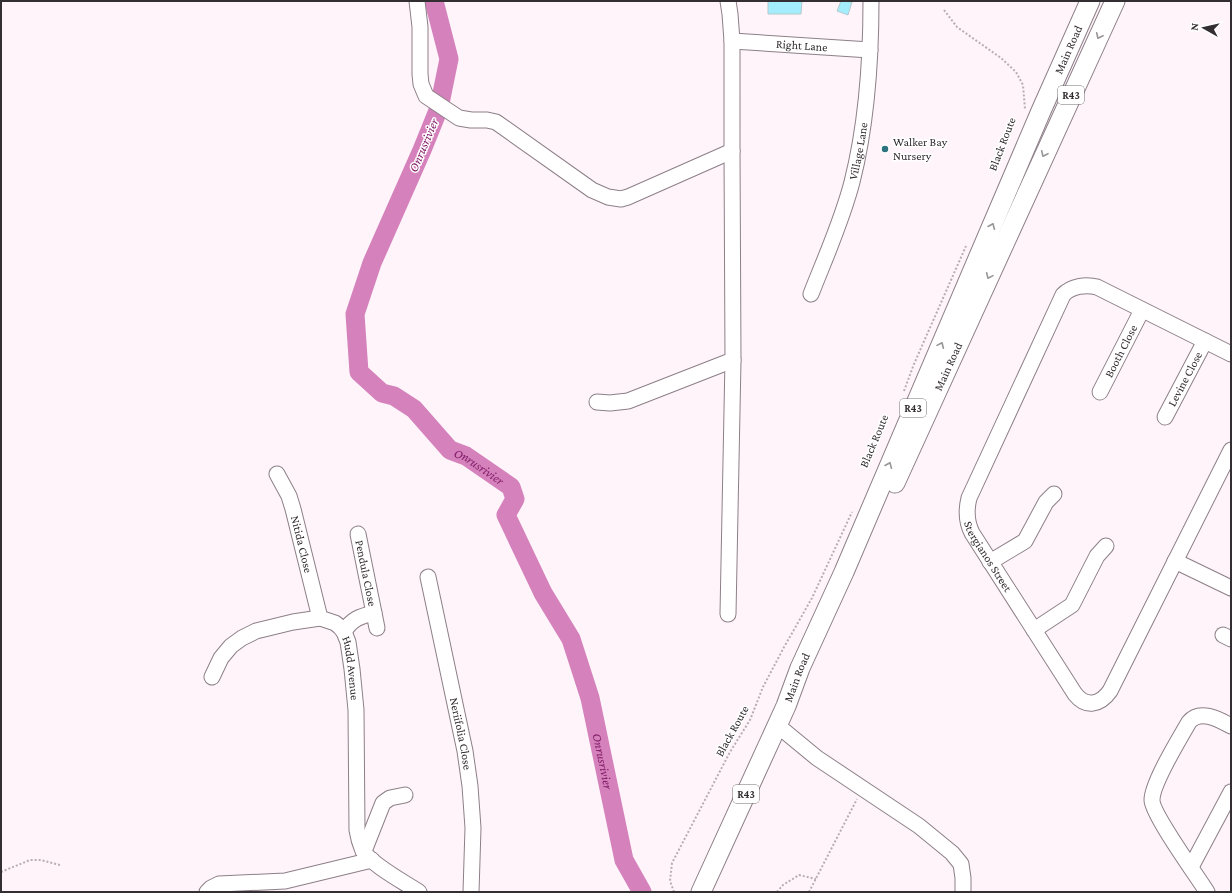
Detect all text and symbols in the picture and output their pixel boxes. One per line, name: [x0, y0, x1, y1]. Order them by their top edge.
north arrow: [1184, 8, 1224, 48]
text: N: [1188, 22, 1201, 31]
street label: Main Road: [1051, 23, 1085, 76]
one-way arrow: [1095, 33, 1103, 40]
street label: Right Lane: [776, 37, 828, 54]
road number: R43: [1058, 86, 1084, 104]
street label: Black Route: [985, 115, 1019, 173]
water label: Onrusrivier: [405, 116, 442, 174]
street label: Village Lane: [846, 121, 871, 181]
place label: Walker Bay Nursery: [893, 135, 948, 163]
marker: Walker Bay Nursery: [880, 144, 890, 154]
one-way arrow: [1041, 150, 1049, 158]
one-way arrow: [988, 223, 996, 230]
one-way arrow: [986, 271, 994, 279]
street label: Booth Close: [1102, 322, 1140, 380]
street label: Main Road: [931, 340, 966, 393]
one-way arrow: [936, 342, 944, 349]
street label: Levine Close: [1165, 349, 1205, 409]
road number: R43: [900, 399, 926, 417]
street label: Black Route: [857, 412, 891, 470]
water label: Onrusrivier: [452, 445, 507, 488]
one-way arrow: [884, 461, 892, 469]
street label: Nitida Close: [288, 514, 316, 574]
street label: Stergianos Street: [961, 520, 1015, 595]
street label: Pendula Close: [352, 539, 379, 608]
street label: Hudd Avenue: [339, 634, 362, 701]
street label: Main Road: [781, 650, 813, 704]
street label: Neriifolia Close: [447, 696, 475, 771]
street label: Black Route: [712, 703, 752, 759]
water label: Onrusrivier: [590, 732, 616, 791]
road number: R43: [733, 785, 759, 803]

